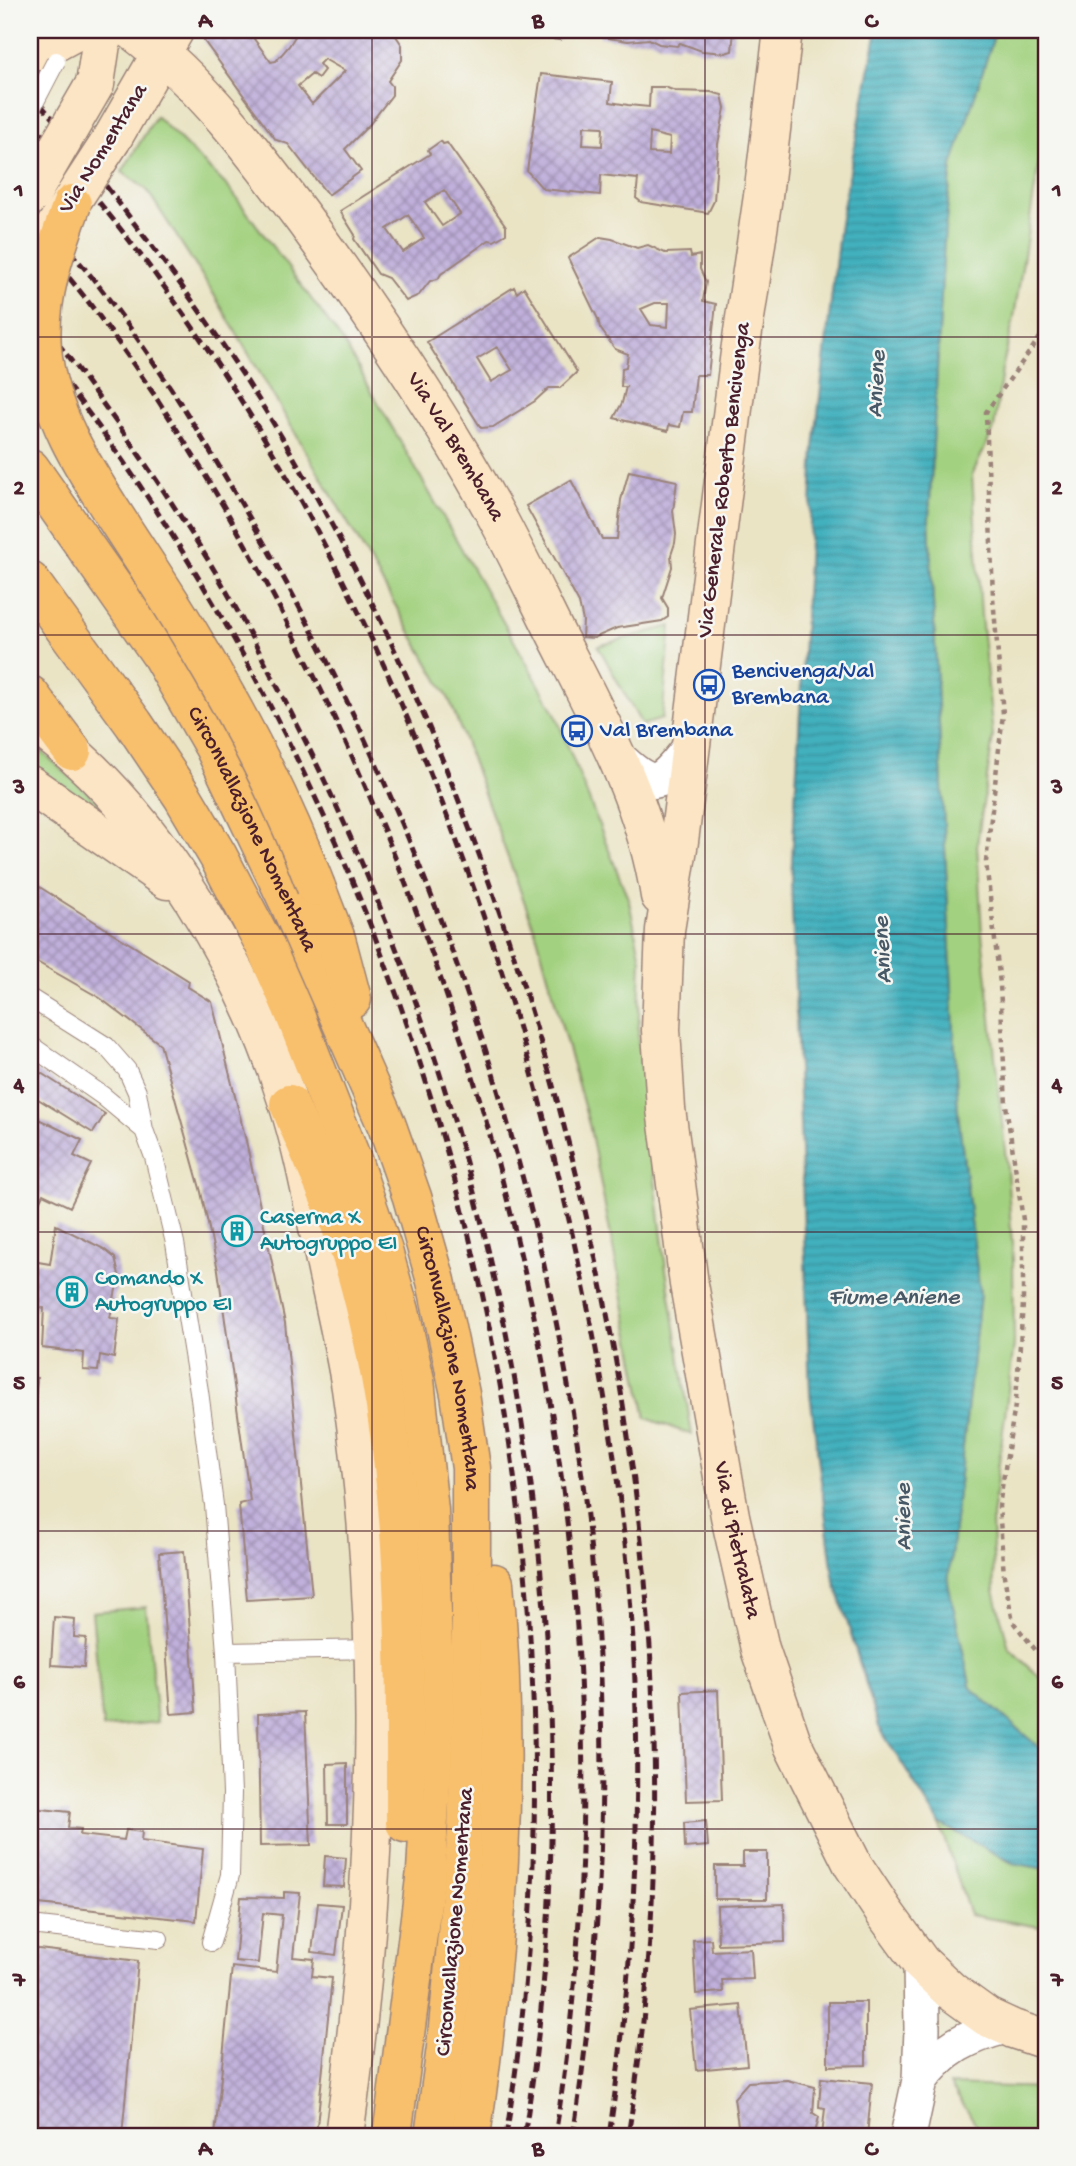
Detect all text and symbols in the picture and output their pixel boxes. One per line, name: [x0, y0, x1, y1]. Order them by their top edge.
text: A: [197, 9, 213, 36]
text: B: [531, 9, 545, 36]
text: C: [865, 9, 880, 36]
street label: Via Nomentana: [53, 78, 155, 220]
text: 1: [13, 178, 24, 205]
text: 1: [1051, 178, 1062, 205]
street label: Via Generale Roberto Bencivenga: [692, 320, 758, 640]
water label: Aniene: [862, 348, 894, 418]
street label: Via Val Brembana: [400, 367, 511, 527]
text: 2: [13, 476, 25, 503]
text: 2: [1051, 476, 1063, 503]
place label: Bencivenga/Val Brembana: [731, 659, 874, 712]
bus stop icon: Bencivenga/Val Brembana: [692, 668, 726, 702]
street label: Circonvallazione Nomentana: [180, 702, 323, 957]
bus stop icon: Val Brembana: [560, 714, 594, 748]
place label: Val Brembana: [599, 718, 734, 745]
text: 3: [12, 775, 25, 802]
text: 3: [1050, 775, 1063, 802]
water label: Aniene: [868, 914, 900, 984]
text: 4: [13, 1073, 25, 1100]
text: 4: [1051, 1073, 1063, 1100]
place label: Caserma X Autogruppo EI: [260, 1205, 398, 1258]
building icon: Caserma X Autogruppo EI: [220, 1214, 254, 1248]
street label: Circonvallazione Nomentana: [407, 1223, 485, 1492]
place label: Comando X Autogruppo EI: [95, 1266, 233, 1319]
building icon: Comando X Autogruppo EI: [55, 1275, 89, 1309]
water label: Fiume Aniene: [829, 1284, 961, 1313]
text: 5: [13, 1371, 25, 1398]
text: 5: [1051, 1371, 1063, 1398]
street label: Via di Pietralata: [707, 1458, 767, 1622]
water label: Aniene: [890, 1482, 920, 1551]
text: 6: [13, 1670, 26, 1697]
text: 6: [1051, 1670, 1064, 1697]
street label: Circonvallazione Nomentana: [431, 1785, 481, 2057]
text: 7: [12, 1968, 26, 1995]
text: 7: [1050, 1968, 1064, 1995]
text: A: [197, 2137, 213, 2164]
text: B: [531, 2137, 545, 2164]
text: C: [865, 2137, 880, 2164]

